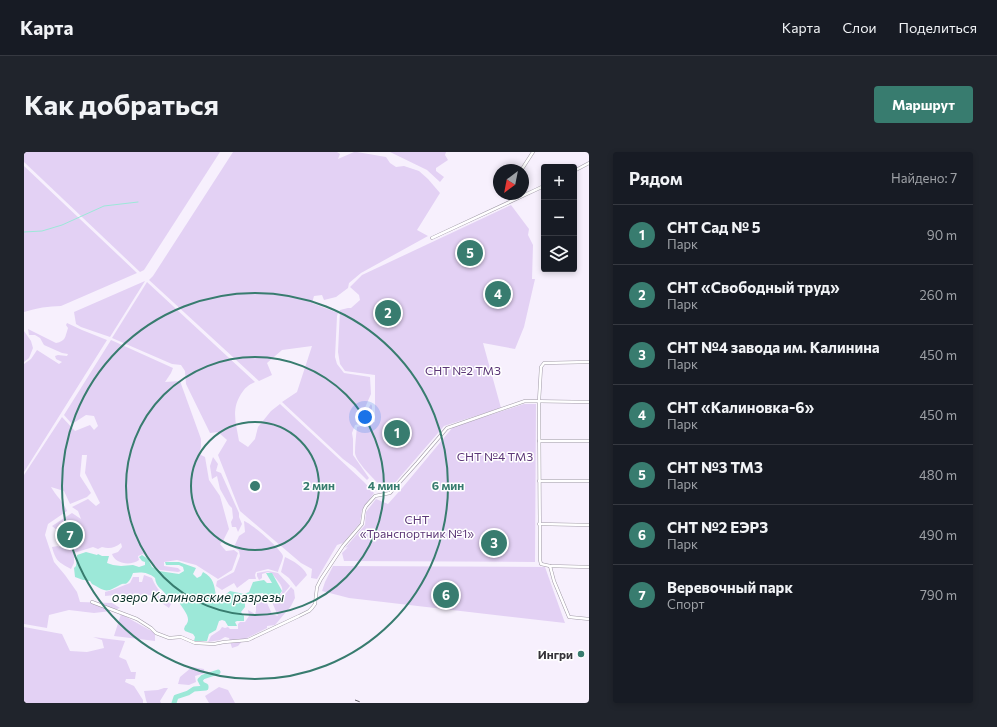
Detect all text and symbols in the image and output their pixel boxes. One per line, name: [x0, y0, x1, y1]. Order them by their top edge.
text: Карта: [20, 16, 73, 39]
text: Карта: [782, 19, 820, 36]
text: Слои: [842, 19, 877, 36]
text: Поделиться: [899, 19, 977, 36]
button: Маршрут: [874, 86, 973, 123]
text: Как добраться: [24, 87, 219, 121]
north arrow: [493, 164, 529, 200]
map controls: [541, 164, 577, 272]
button: +: [541, 164, 577, 200]
text: Рядом: [629, 168, 683, 189]
text: Найдено: 7: [891, 170, 957, 186]
button: −: [541, 200, 577, 236]
text: СНТ Сад № 5: [667, 218, 761, 236]
text: 1: [639, 227, 645, 243]
text: 90 m: [927, 227, 957, 243]
button: layers: [541, 236, 577, 272]
text: Парк: [667, 236, 698, 252]
pin: 5: [457, 238, 483, 268]
text: СНТ «Свободный труд»: [667, 278, 840, 296]
pin: 4: [485, 279, 511, 309]
text: 2: [638, 287, 646, 303]
text: 260 m: [920, 287, 957, 303]
text: Парк: [667, 296, 698, 312]
pin: 2: [375, 298, 401, 328]
text: СНТ №4 завода им. Калинина: [667, 338, 880, 356]
text: 3: [638, 347, 646, 363]
text: 450 m: [919, 347, 957, 363]
text: Парк: [667, 356, 698, 372]
park label: СНТ №2 ТМЗ: [425, 363, 501, 377]
text: СНТ «Калиновка-6»: [667, 398, 814, 416]
your location: [355, 407, 375, 427]
text: 4: [638, 407, 646, 423]
text: 450 m: [919, 407, 957, 423]
text: Парк: [667, 416, 698, 432]
pin: 1: [384, 418, 410, 448]
park label: СНТ №4 ТМЗ: [457, 449, 533, 463]
text: СНТ №3 ТМЗ: [667, 458, 763, 476]
text: 5: [638, 467, 646, 483]
text: 480 m: [919, 467, 957, 483]
text: Парк: [667, 476, 698, 492]
text: 2 мин: [303, 478, 335, 492]
text: 4 мин: [368, 478, 400, 492]
text: 6 мин: [432, 478, 464, 492]
centre of rings: [248, 479, 262, 493]
park label: СНТ «Транспортник №1»: [360, 512, 474, 540]
text: СНТ №2 ЕЭРЗ: [667, 518, 768, 536]
pin: 7: [57, 520, 83, 550]
text: 6: [638, 527, 646, 543]
text: 490 m: [919, 527, 957, 543]
pin: 3: [481, 528, 507, 558]
text: Парк: [667, 536, 698, 552]
text: Веревочный парк: [667, 578, 793, 596]
pin: 6: [433, 580, 459, 610]
text: 7: [638, 587, 646, 603]
text: 790 m: [920, 587, 957, 603]
water label: озеро Калиновские разрезы: [112, 589, 285, 605]
text: Спорт: [667, 596, 705, 612]
place label: Ингри: [538, 647, 573, 661]
marker: Ингри: [576, 649, 586, 659]

